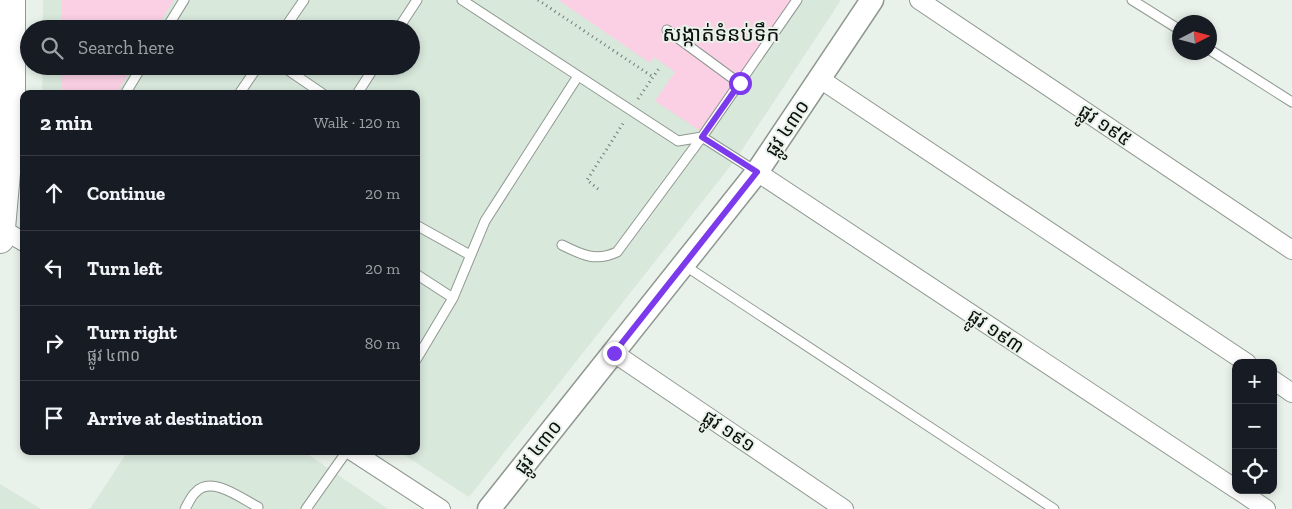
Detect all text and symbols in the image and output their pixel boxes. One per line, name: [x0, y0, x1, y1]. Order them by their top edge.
north arrow: [1172, 15, 1217, 60]
search box: [20, 20, 420, 75]
district label: សង្កាត់ទំនប់ទឹក: [662, 21, 780, 47]
icon: search: [38, 34, 66, 62]
text: Search here: [78, 36, 174, 59]
route start: [729, 72, 752, 95]
street label: ផ្លូវ ៤៣០: [760, 95, 819, 164]
street label: ផ្លូវ ១៩៥: [1071, 99, 1136, 156]
text: 2 min: [40, 110, 92, 135]
text: Walk · 120 m: [314, 113, 400, 132]
icon: ahead: [40, 179, 68, 207]
text: Continue: [87, 182, 165, 205]
text: 20 m: [365, 184, 400, 203]
icon: left: [40, 254, 68, 282]
text: Turn left: [87, 257, 162, 280]
text: 20 m: [365, 259, 400, 278]
street label: ផ្លូវ ១៩៣: [960, 304, 1029, 363]
text: Turn right: [87, 321, 177, 344]
icon: right: [40, 329, 68, 357]
text: 80 m: [365, 334, 400, 353]
route end: [603, 342, 626, 365]
text: ផ្លូវ ៤៣០: [87, 346, 140, 365]
map controls: [1232, 359, 1277, 494]
button: +: [1232, 359, 1277, 404]
icon: arrive: [40, 404, 68, 432]
button: −: [1232, 404, 1277, 449]
street label: ផ្លូវ ១៩១: [695, 405, 760, 462]
text: Arrive at destination: [87, 407, 263, 430]
street label: ផ្លូវ ៤៣០: [509, 415, 571, 482]
button: locate: [1232, 449, 1277, 494]

